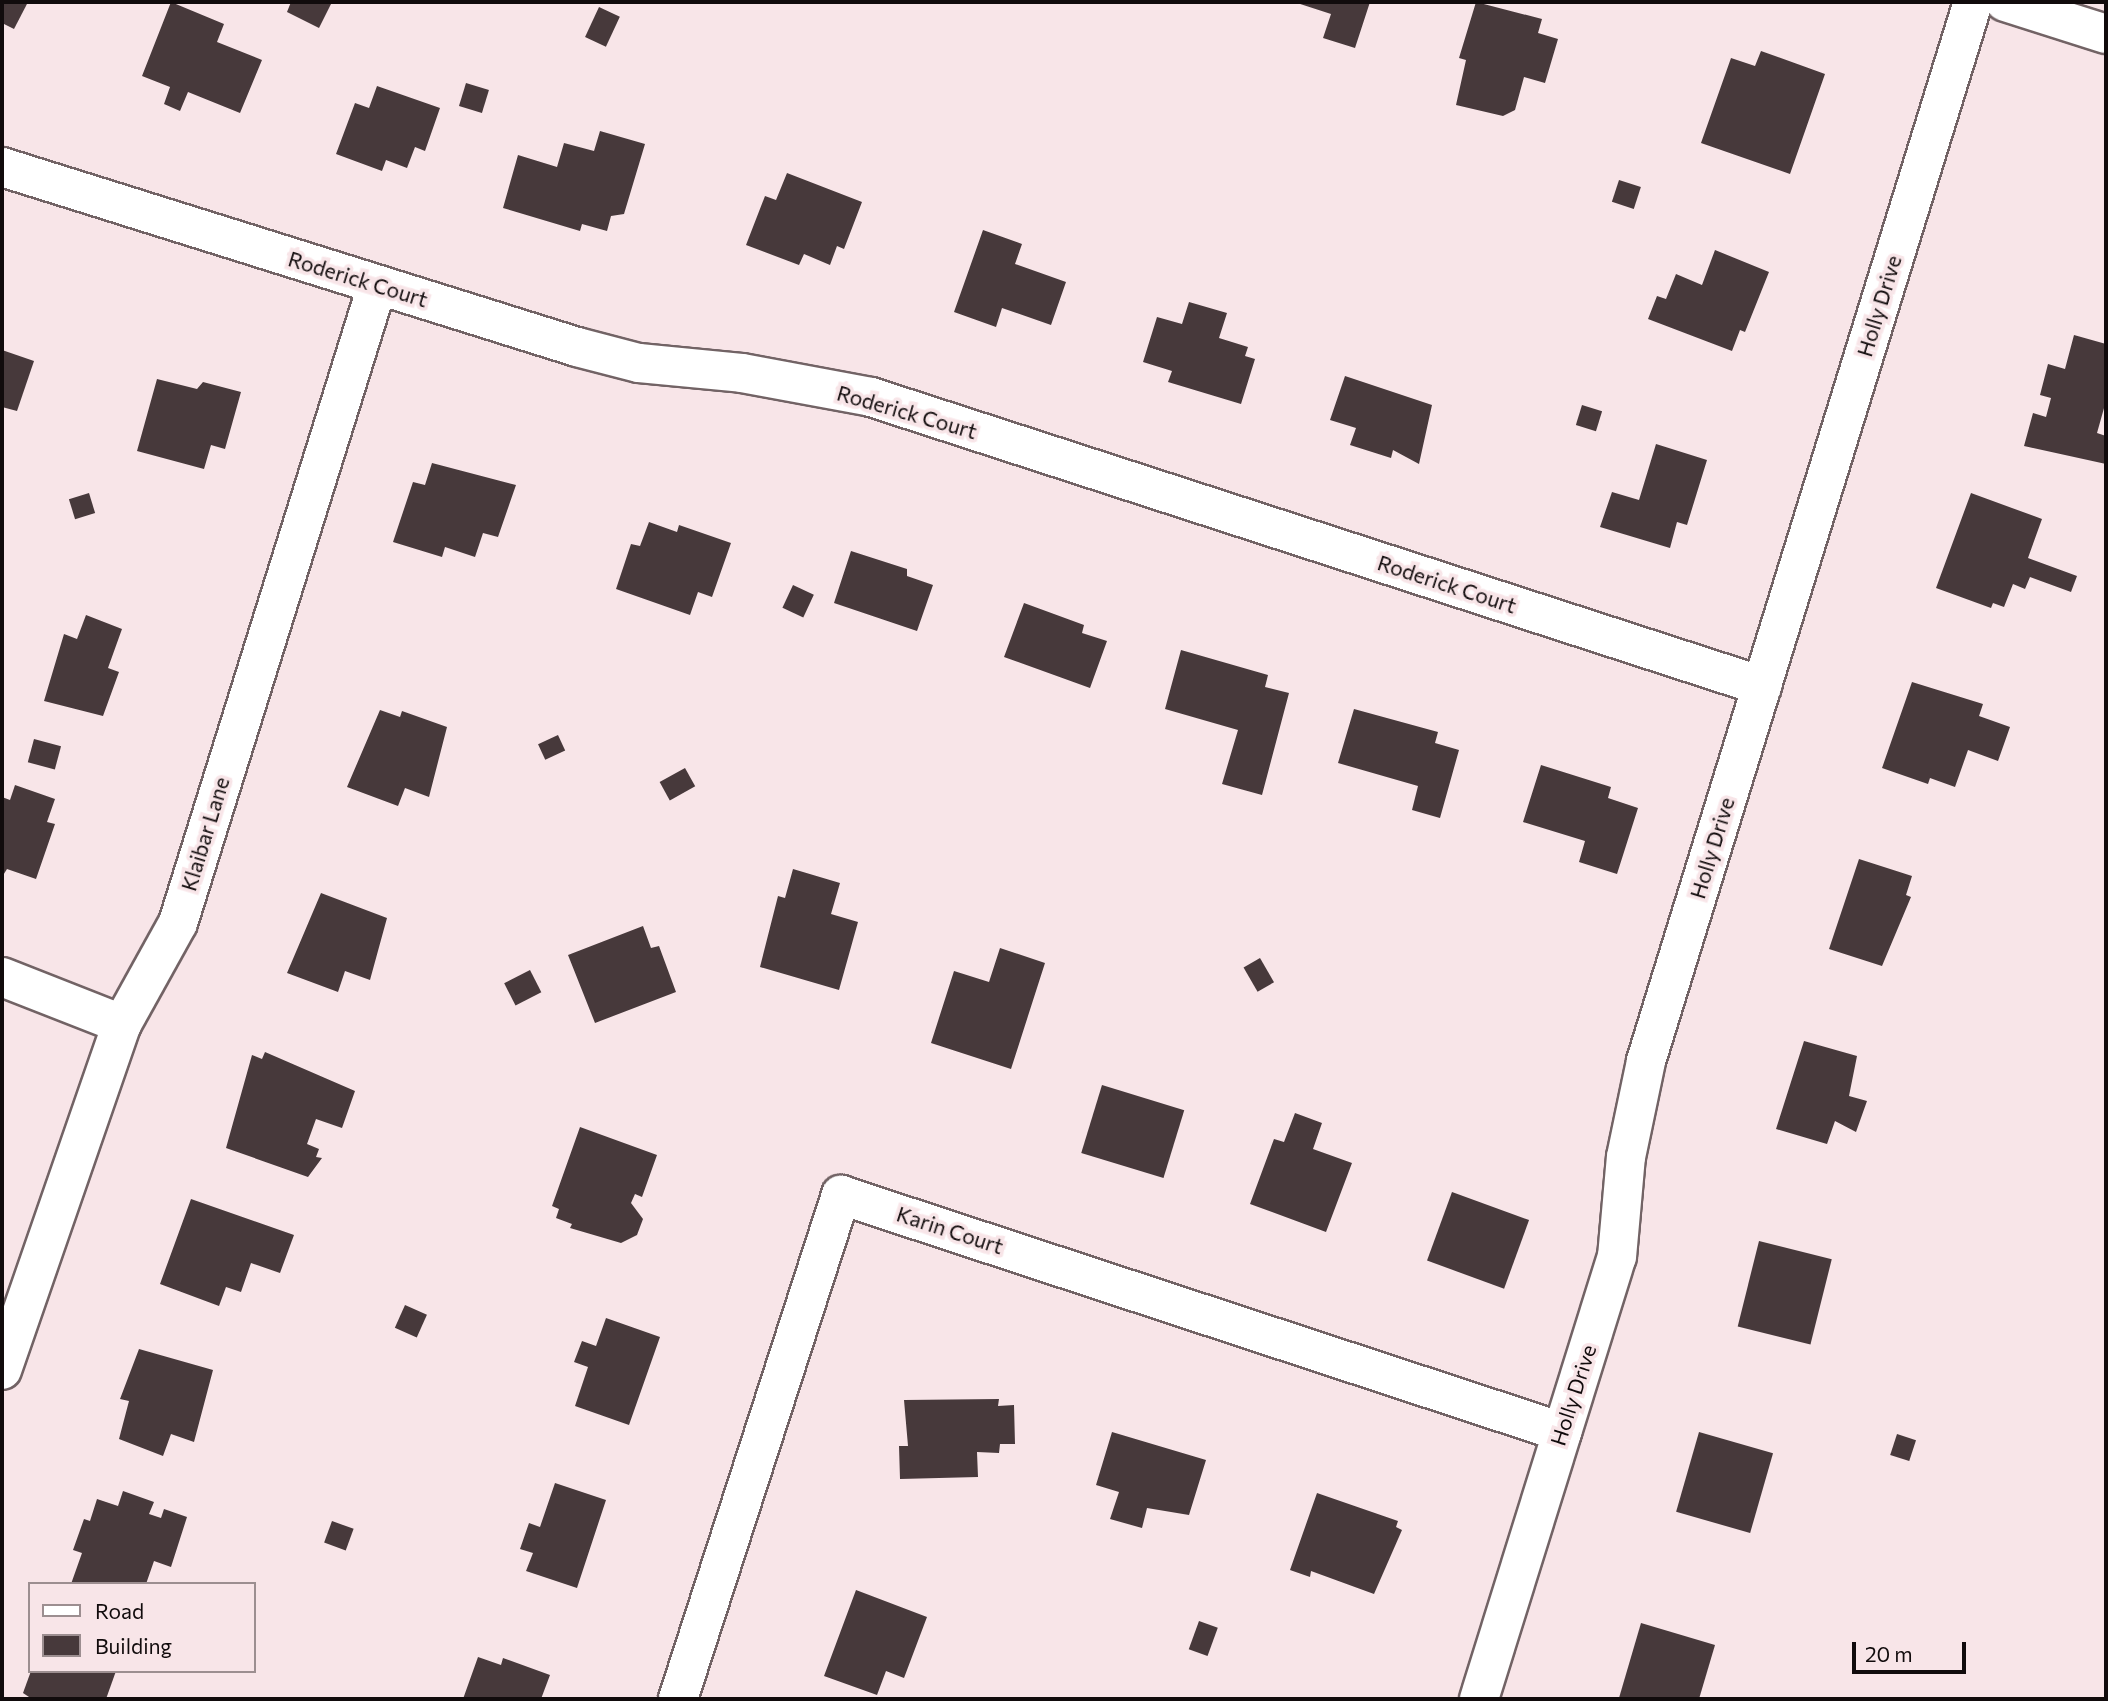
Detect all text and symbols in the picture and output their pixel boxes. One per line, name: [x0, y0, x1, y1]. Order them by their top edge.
street label: Roderick Court: [285, 246, 431, 312]
street label: Holly Drive: [1852, 252, 1906, 360]
street label: Roderick Court: [834, 380, 980, 444]
street label: Roderick Court: [1374, 550, 1520, 618]
street label: Klaibar Lane: [176, 774, 234, 894]
street label: Holly Drive: [1685, 794, 1739, 902]
street label: Karin Court: [894, 1201, 1006, 1259]
street label: Holly Drive: [1545, 1341, 1601, 1449]
legend: [28, 1582, 256, 1673]
text: Road: [95, 1598, 144, 1623]
scale bar: [1856, 1628, 1970, 1672]
text: Building: [95, 1633, 172, 1658]
text: 20 m: [1865, 1641, 1913, 1666]

